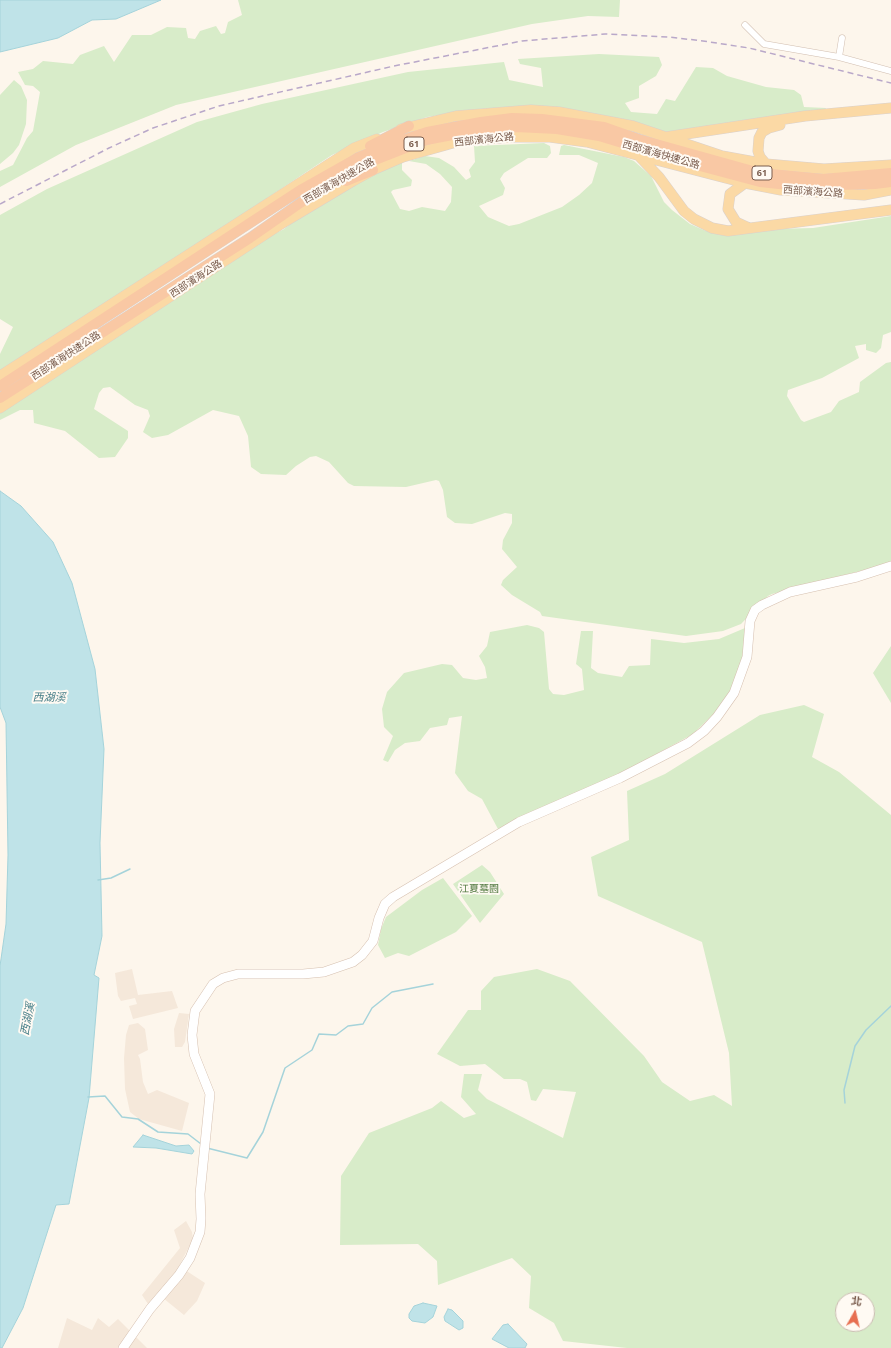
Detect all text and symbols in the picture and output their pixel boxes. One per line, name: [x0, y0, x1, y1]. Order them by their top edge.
street label: 西部濱海公路: [454, 131, 514, 149]
road number: 61: [404, 137, 424, 151]
street label: 西部濱海快速公路: [621, 138, 701, 172]
street label: 西部濱海快速公路: [301, 156, 377, 206]
road number: 61: [752, 166, 772, 180]
street label: 西部濱海公路: [783, 184, 843, 200]
street label: 西部濱海公路: [168, 258, 224, 300]
street label: 西部濱海快速公路: [29, 329, 103, 383]
water label: 西湖溪: [33, 691, 65, 705]
park label: 江夏墓園: [459, 883, 499, 895]
water label: 西湖溪: [18, 1002, 38, 1036]
north arrow: [835, 1292, 875, 1332]
text: 北: [850, 1292, 863, 1309]

